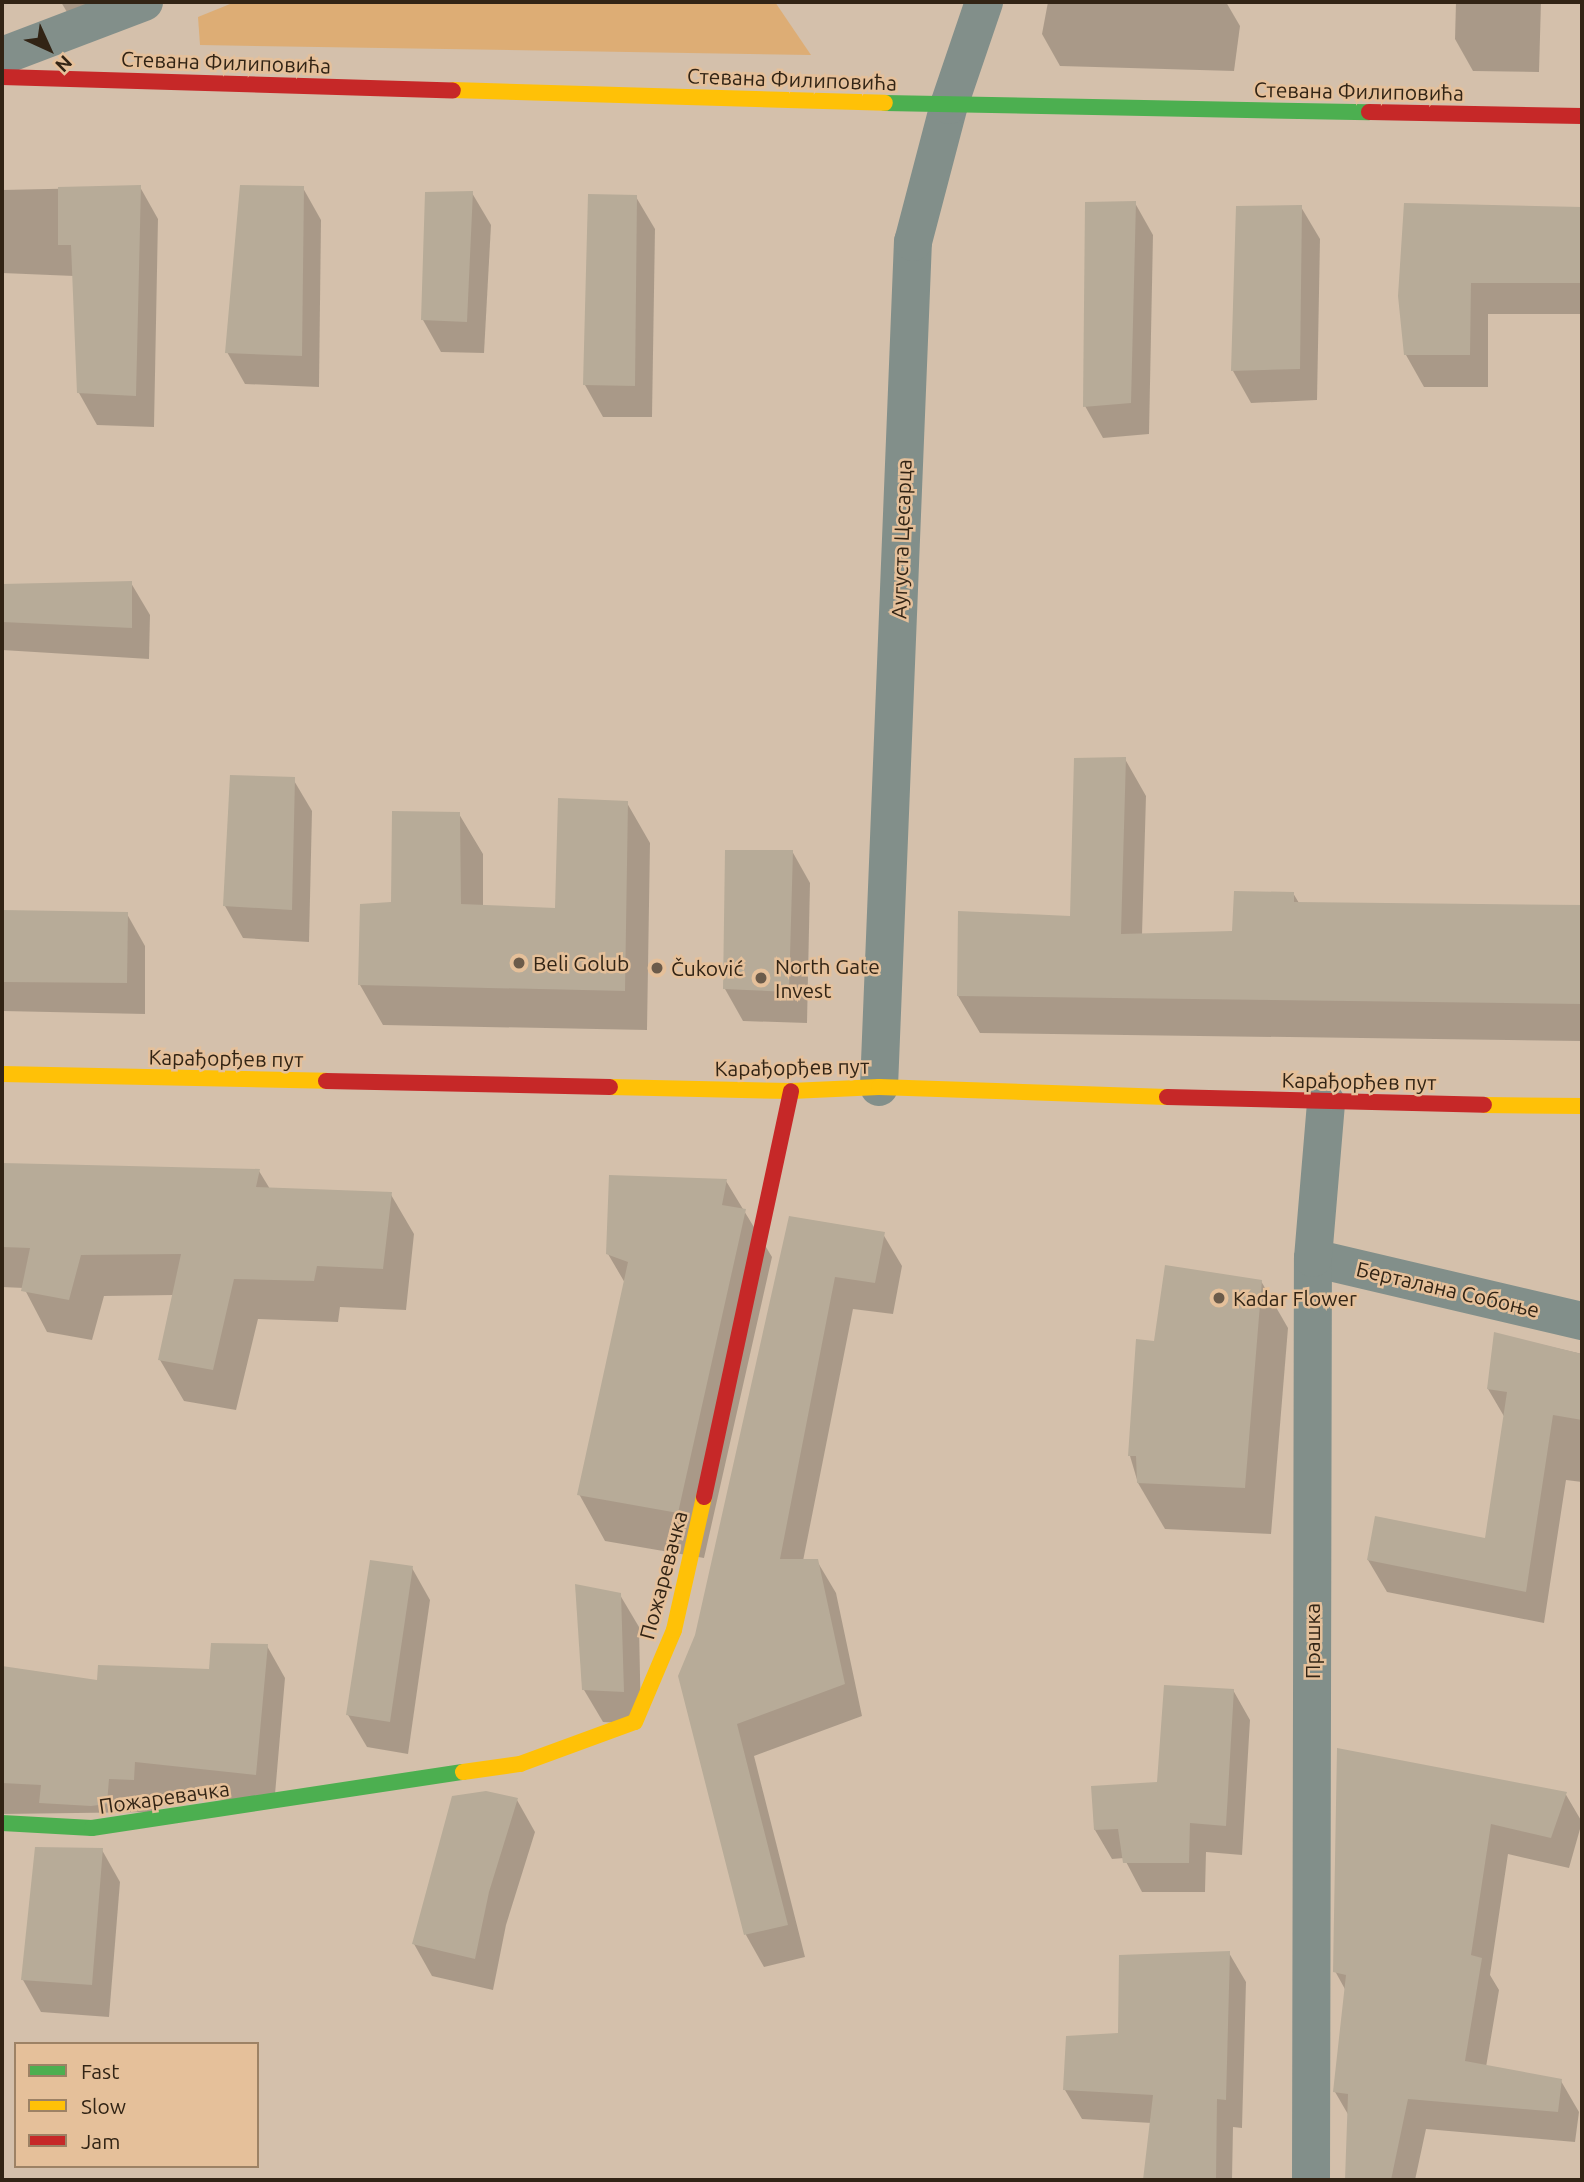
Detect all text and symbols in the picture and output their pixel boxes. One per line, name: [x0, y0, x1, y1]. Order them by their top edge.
north arrow: [14, 14, 84, 84]
street label: Стевана Филиповића: [121, 46, 331, 78]
text: N: [51, 51, 77, 77]
street label: Стевана Филиповића: [687, 63, 897, 95]
street label: Стевана Филиповића: [1254, 77, 1464, 105]
street label: Аугуста Цесарца: [886, 459, 916, 619]
place label: Beli Golub: [533, 950, 629, 976]
place label: North Gate Invest: [775, 953, 880, 1003]
marker: Beli Golub: [511, 955, 527, 971]
place label: Čuković: [671, 955, 743, 981]
marker: Čuković: [649, 960, 665, 976]
marker: North Gate Invest: [753, 970, 769, 986]
street label: Карађорђев пут: [148, 1044, 304, 1072]
street label: Карађорђев пут: [714, 1053, 870, 1081]
street label: Карађорђев пут: [1281, 1067, 1437, 1095]
street label: Берталана Собоње: [1354, 1256, 1542, 1322]
place label: Kadar Flower: [1233, 1285, 1357, 1311]
marker: Kadar Flower: [1211, 1290, 1227, 1306]
street label: Пожаревачка: [634, 1508, 692, 1642]
street label: Прашка: [1299, 1603, 1325, 1679]
street label: Пожаревачка: [97, 1775, 231, 1819]
legend: [14, 2042, 259, 2168]
text: Fast: [81, 2059, 119, 2083]
text: Slow: [81, 2094, 126, 2118]
text: Jam: [81, 2129, 120, 2153]

